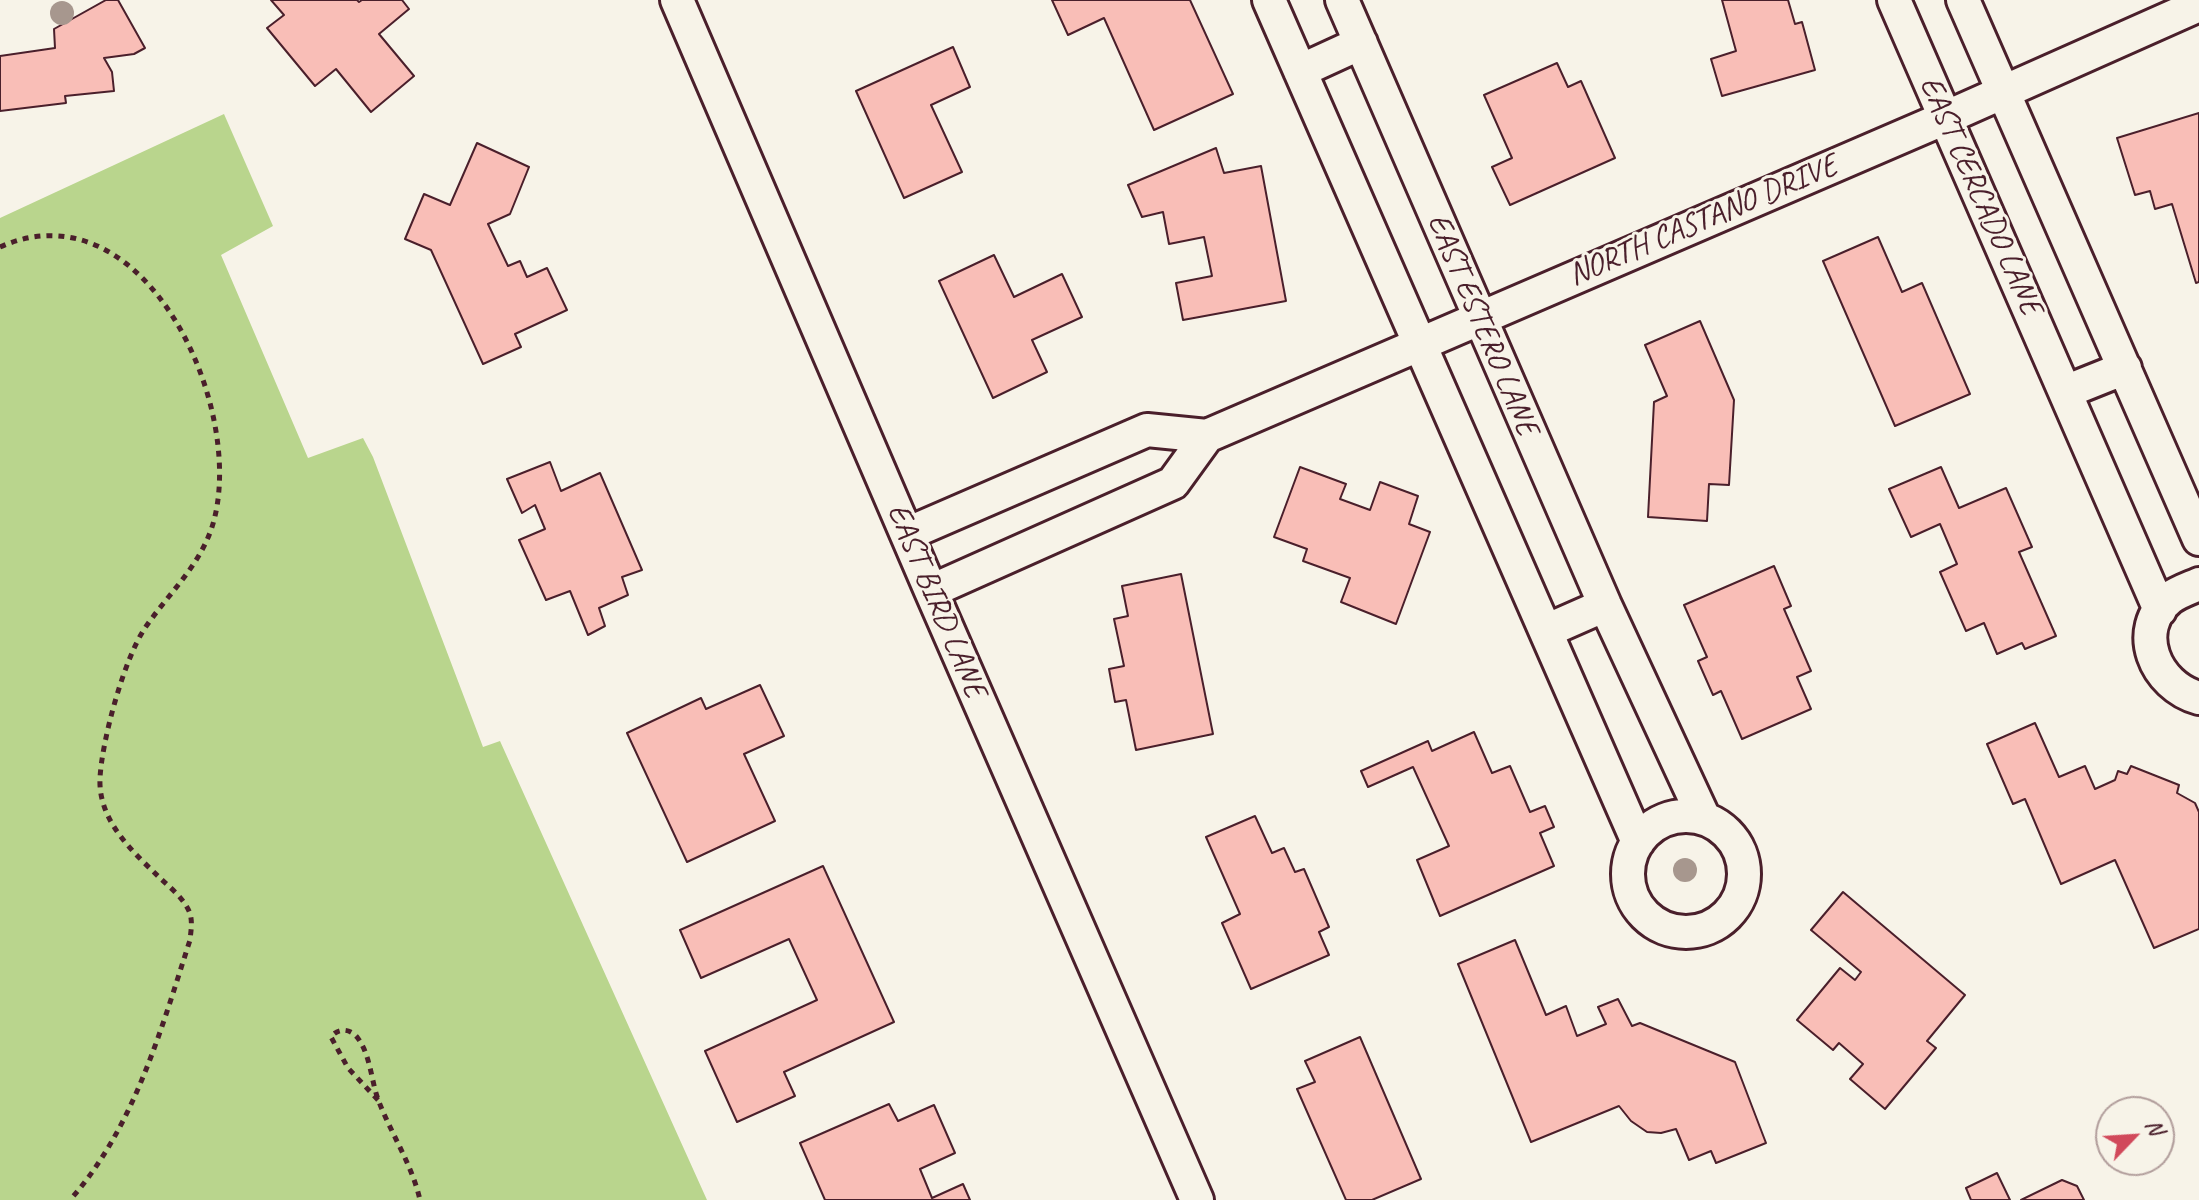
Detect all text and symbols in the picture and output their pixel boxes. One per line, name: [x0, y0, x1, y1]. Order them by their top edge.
street label: EAST CERCADO LANE: [1910, 71, 2050, 321]
street label: NORTH CASTANO DRIVE: [1563, 147, 1843, 295]
street label: EAST ESTERO LANE: [1418, 208, 1546, 442]
street label: EAST BIRD LANE: [878, 498, 994, 704]
north arrow: [2095, 1096, 2175, 1176]
text: N: [2139, 1115, 2171, 1139]

